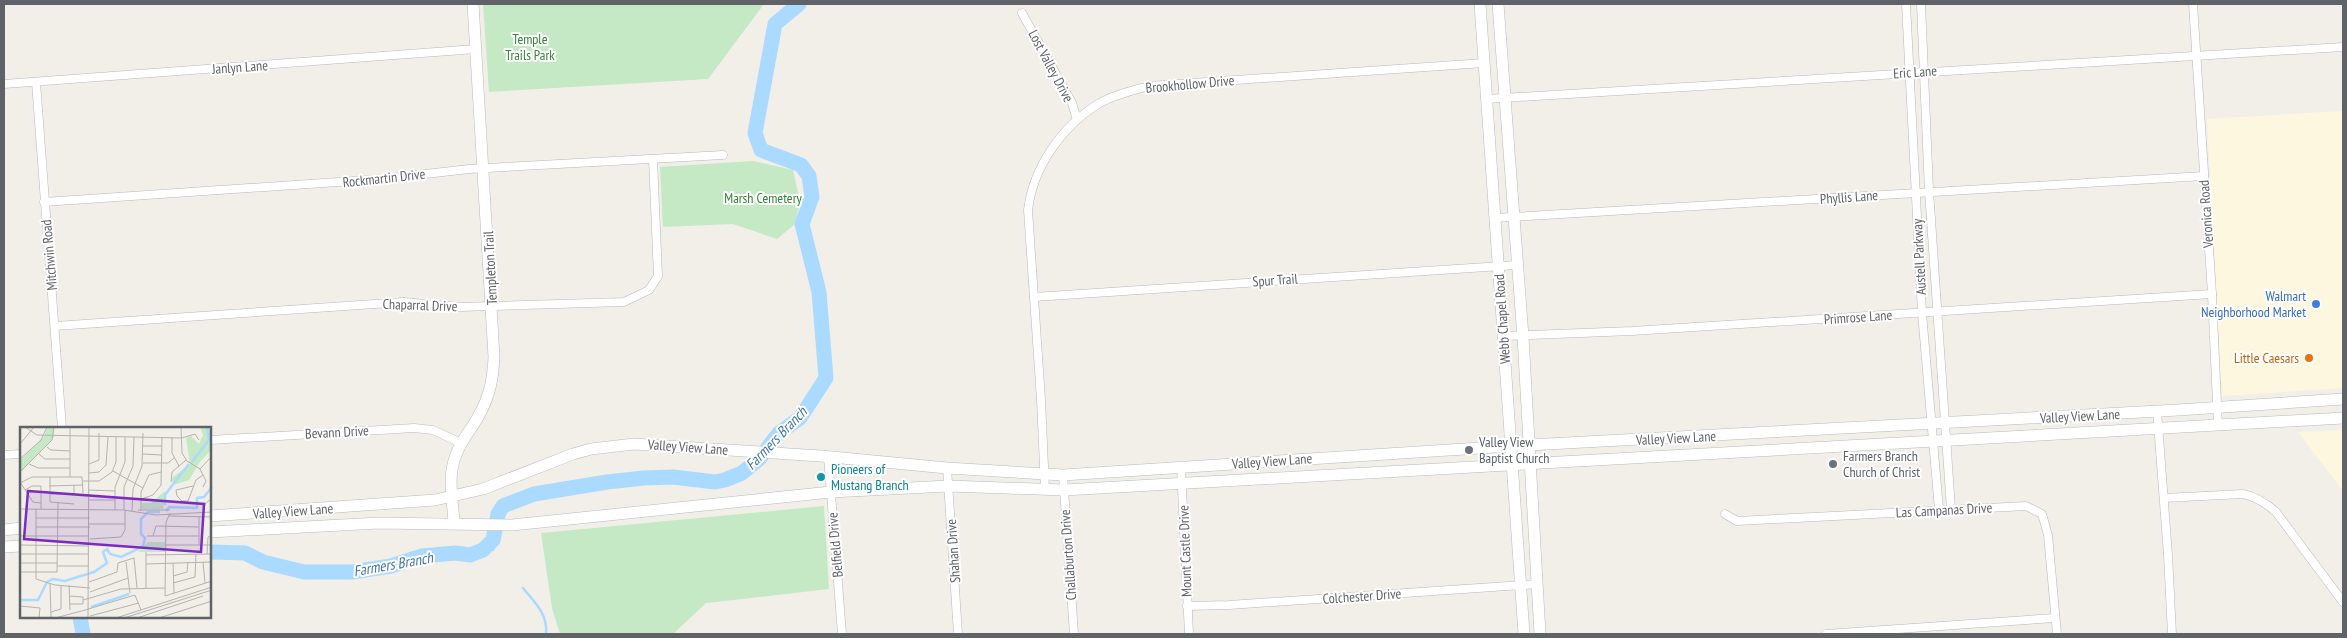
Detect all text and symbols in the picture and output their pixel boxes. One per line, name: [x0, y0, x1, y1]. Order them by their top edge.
street label: Lost Valley Drive: [1024, 27, 1078, 105]
park label: Temple Trails Park: [505, 30, 555, 64]
street label: Janlyn Lane: [210, 56, 269, 78]
street label: Eric Lane: [1893, 61, 1938, 83]
street label: Brookhollow Drive: [1145, 71, 1235, 97]
street label: Rockmartin Drive: [342, 165, 426, 191]
street label: Veronica Road: [2195, 179, 2217, 250]
street label: Phyllis Lane: [1819, 186, 1879, 208]
park label: Marsh Cemetery: [724, 189, 802, 207]
street label: Austell Parkway: [1908, 218, 1930, 296]
street label: Mitchwin Road: [37, 219, 61, 291]
street label: Templeton Trail: [479, 230, 501, 306]
street label: Spur Trail: [1252, 269, 1299, 291]
street label: Webb Chapel Road: [1490, 273, 1514, 365]
place label: Walmart Neighborhood Market: [2201, 287, 2306, 321]
street label: Chaparral Drive: [382, 295, 458, 315]
marker: Walmart Neighborhood Market: [2310, 298, 2322, 310]
street label: Primrose Lane: [1823, 306, 1893, 328]
place label: Little Caesars: [2234, 349, 2299, 367]
marker: Little Caesars: [2303, 352, 2315, 364]
water label: Farmers Branch: [741, 402, 812, 473]
street label: Valley View Lane: [2038, 405, 2121, 427]
street label: Bevann Drive: [305, 421, 370, 443]
inset map: [20, 427, 211, 618]
street label: Valley View Lane: [1634, 427, 1717, 449]
place label: Valley View Baptist Church: [1478, 433, 1549, 467]
street label: Valley View Lane: [646, 435, 729, 459]
marker: Valley View Baptist Church: [1463, 444, 1475, 456]
place label: Farmers Branch Church of Christ: [1843, 447, 1920, 481]
street label: Valley View Lane: [1230, 449, 1313, 473]
marker: Farmers Branch Church of Christ: [1827, 458, 1839, 470]
place label: Pioneers of Mustang Branch: [831, 460, 909, 494]
marker: Pioneers of Mustang Branch: [815, 471, 827, 483]
street label: Las Campanas Drive: [1895, 498, 1993, 522]
street label: Valley View Lane: [251, 499, 334, 523]
street label: Mount Castle Drive: [1174, 505, 1196, 597]
street label: Challaburton Drive: [1056, 509, 1080, 601]
street label: Belfield Drive: [823, 511, 847, 578]
street label: Shahan Drive: [942, 518, 964, 584]
water label: Farmers Branch: [352, 547, 436, 580]
street label: Colchester Drive: [1322, 584, 1402, 608]

